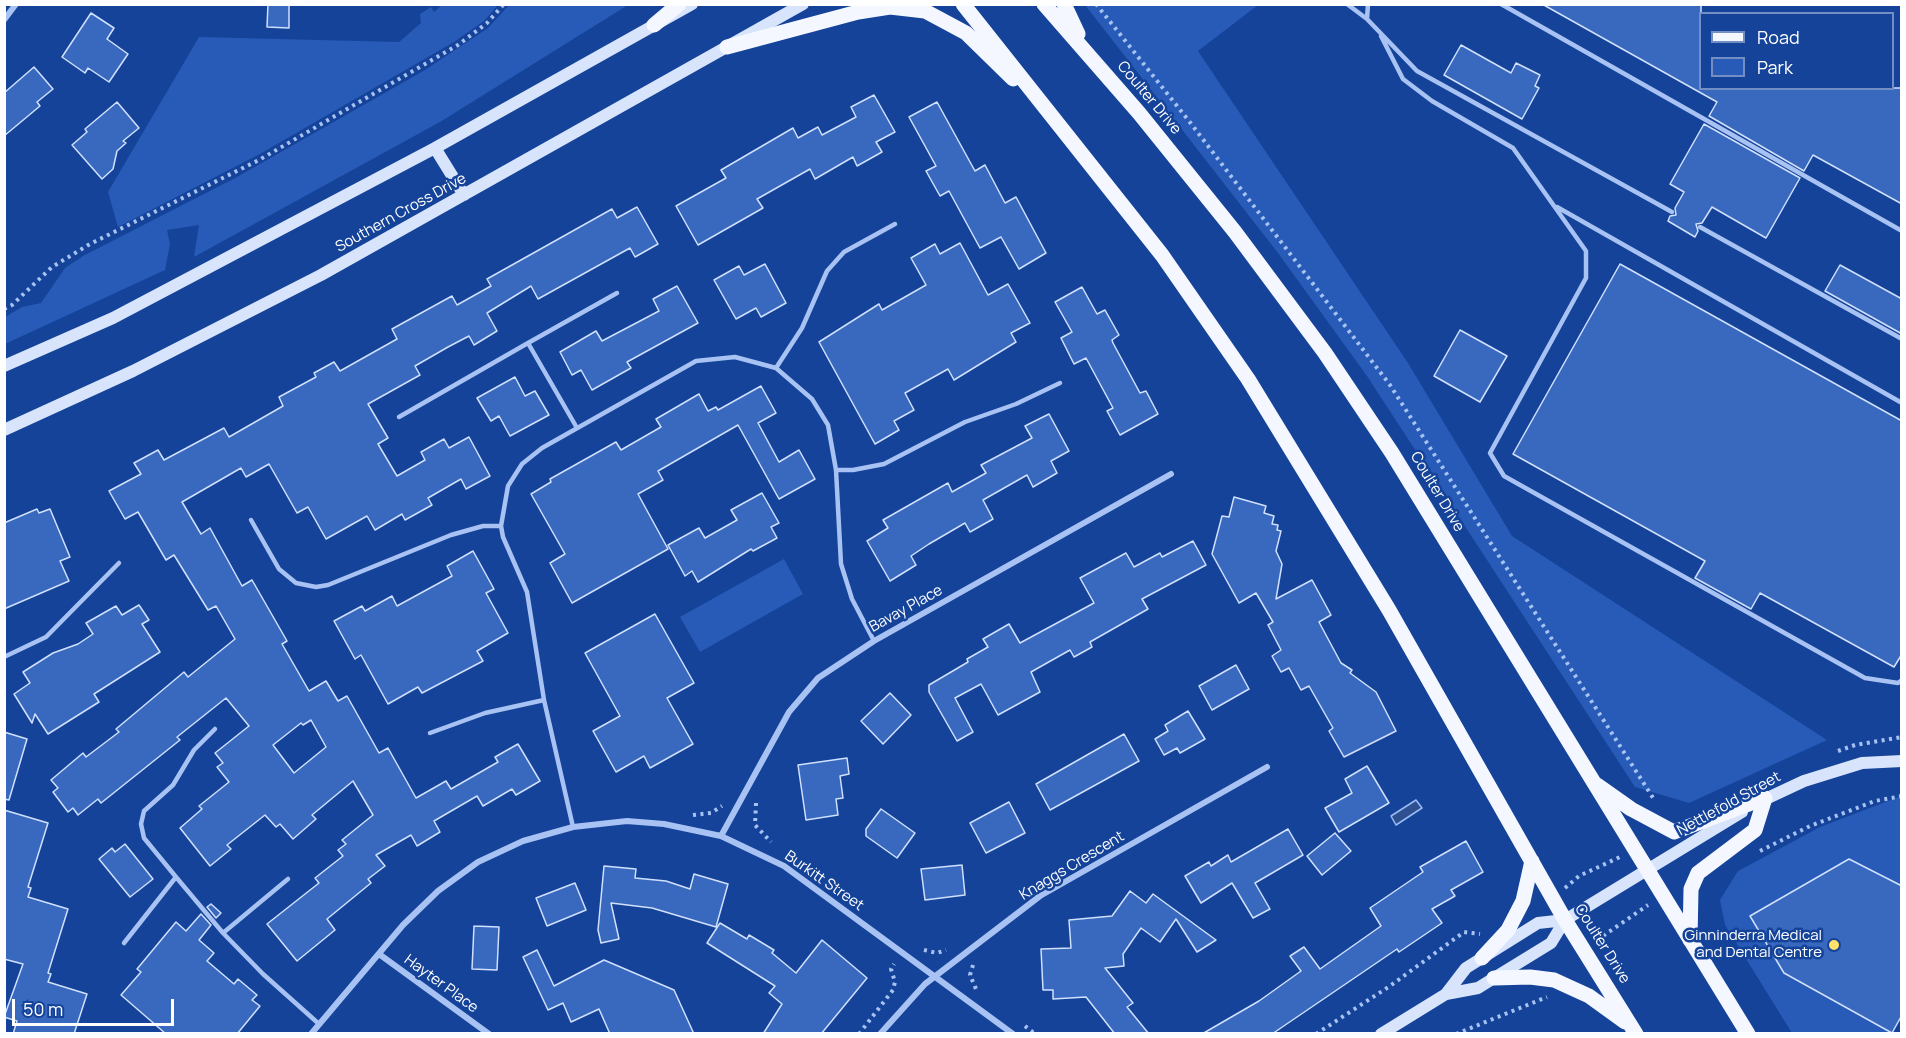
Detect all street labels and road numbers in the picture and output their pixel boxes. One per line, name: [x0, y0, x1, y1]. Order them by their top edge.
street label: Coulter Drive: [1113, 58, 1185, 138]
street label: Southern Cross Drive: [333, 170, 469, 256]
street label: Coulter Drive: [1406, 449, 1468, 535]
street label: Bavay Place: [866, 582, 946, 636]
street label: Nettlefold Street: [1674, 768, 1784, 840]
street label: Knaggs Crescent: [1016, 828, 1128, 904]
street label: Burkitt Street: [781, 847, 867, 915]
street label: Coulter Drive: [1571, 901, 1633, 987]
street label: Hayter Place: [400, 951, 482, 1017]

